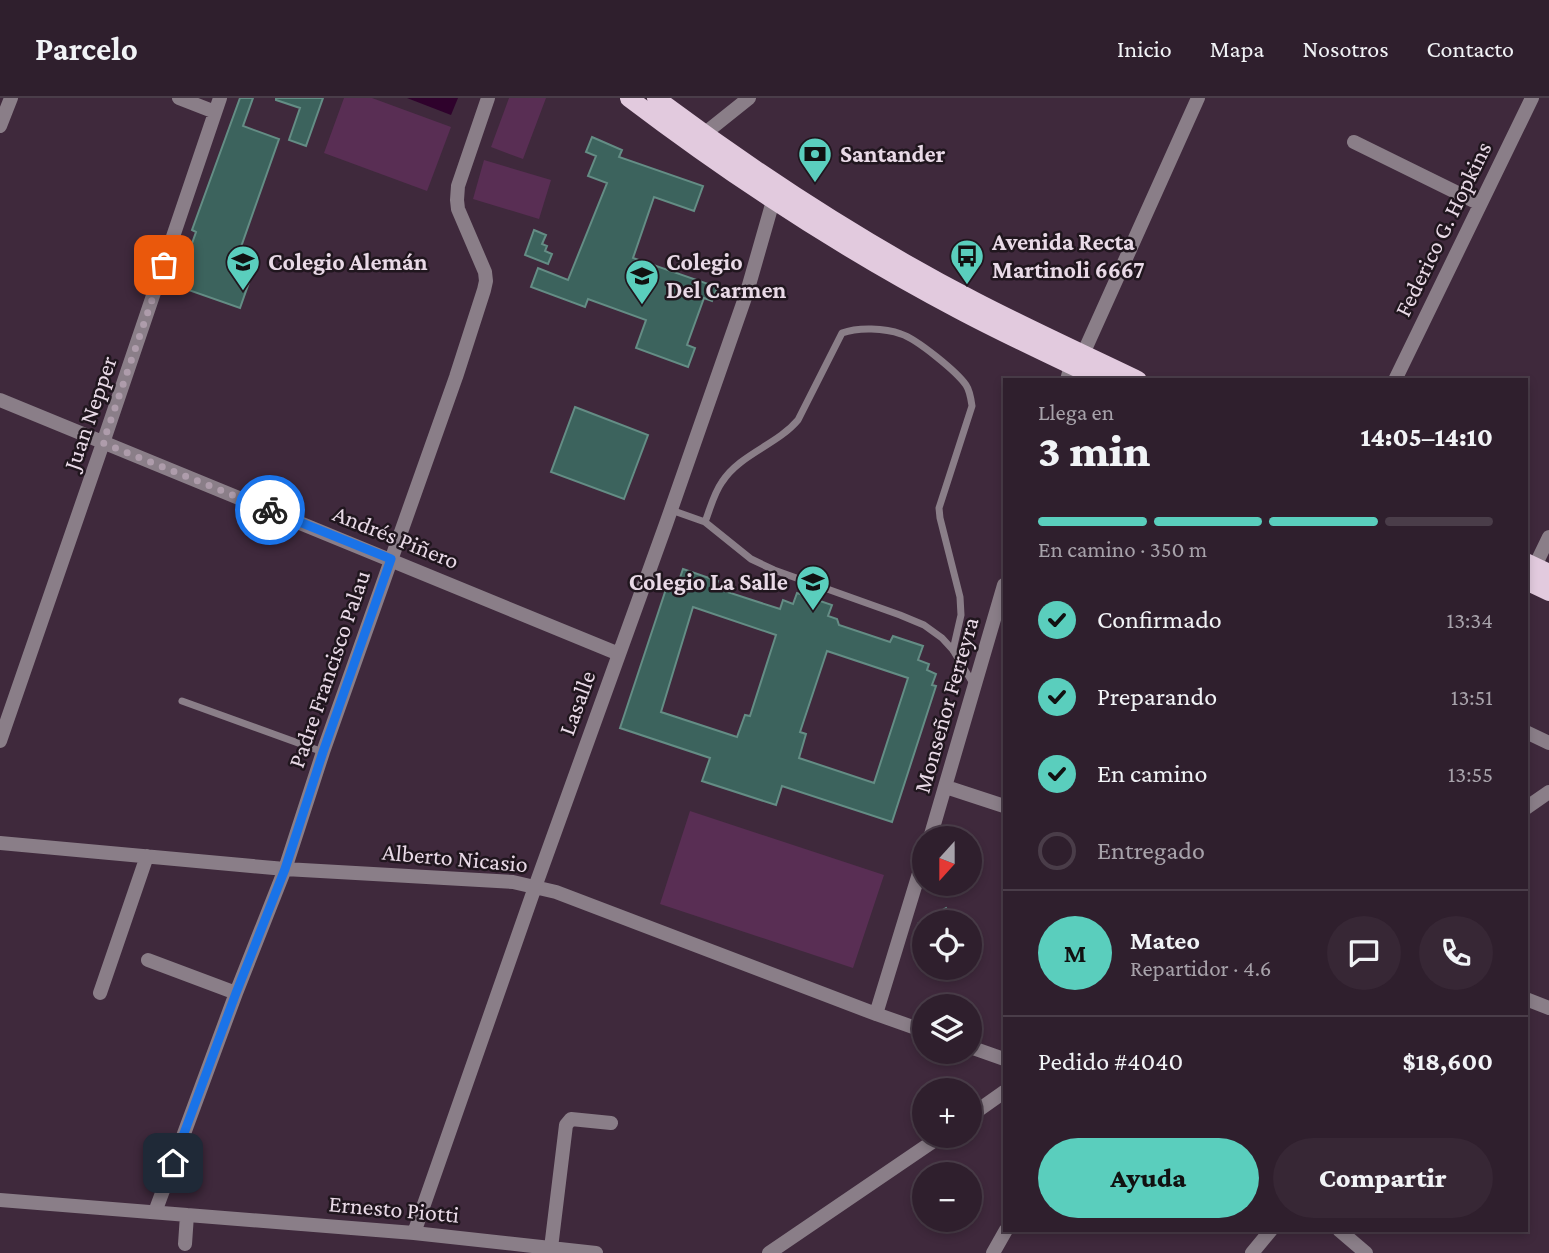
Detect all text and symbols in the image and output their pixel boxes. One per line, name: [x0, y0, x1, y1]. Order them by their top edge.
text: Parcelo: [35, 30, 138, 67]
text: Inicio: [1117, 35, 1172, 62]
text: Mapa: [1210, 35, 1264, 62]
text: Nosotros: [1302, 35, 1389, 62]
text: Contacto: [1427, 35, 1514, 62]
bank icon: Santander: [796, 135, 834, 184]
street label: Federico G. Hopkins: [1388, 137, 1497, 321]
place label: Santander: [840, 140, 946, 167]
place label: Avenida Recta Martinoli 6667: [991, 228, 1145, 283]
pin: [134, 235, 194, 295]
bus stop icon: Avenida Recta Martinoli 6667: [948, 237, 986, 286]
school or university icon: Colegio Alemán: [224, 243, 262, 292]
icon: bag: [145, 246, 183, 284]
place label: Colegio Alemán: [268, 248, 428, 275]
place label: Colegio Del Carmen: [666, 248, 787, 303]
school or university icon: Colegio Del Carmen: [623, 257, 661, 306]
street label: Juan Nepper: [57, 352, 122, 475]
text: Llega en: [1038, 399, 1114, 425]
text: 14:05–14:10: [1360, 423, 1493, 452]
text: 3 min: [1038, 425, 1150, 476]
courier: [235, 475, 305, 545]
icon: bike: [251, 491, 289, 529]
street label: Andrés Piñero: [329, 499, 463, 574]
text: En camino · 350 m: [1038, 536, 1207, 562]
school or university icon: Colegio La Salle: [794, 563, 832, 612]
street label: Padre Francisco Palau: [282, 566, 375, 771]
place label: Colegio La Salle: [629, 568, 788, 595]
icon: check: [1038, 601, 1076, 639]
text: Confirmado: [1097, 605, 1222, 634]
text: 13:34: [1447, 607, 1493, 633]
street label: Monseñor Ferreyra: [908, 614, 984, 796]
street label: Lasalle: [552, 667, 601, 739]
icon: check: [1038, 678, 1076, 716]
text: Preparando: [1097, 682, 1217, 711]
text: 13:51: [1451, 684, 1493, 710]
icon: check: [1038, 755, 1076, 793]
text: En camino: [1097, 759, 1207, 788]
text: 13:55: [1448, 761, 1493, 787]
north arrow: [912, 826, 982, 896]
map controls: [912, 826, 982, 1232]
text: Entregado: [1097, 836, 1205, 865]
street label: Alberto Nicasio: [381, 838, 529, 877]
button: locate: [912, 910, 982, 980]
button: chat: [1327, 916, 1401, 990]
button: phone: [1419, 916, 1493, 990]
text: Mateo: [1130, 926, 1200, 955]
text: M: [1064, 939, 1086, 968]
text: Repartidor · 4.6: [1130, 955, 1271, 981]
button: layers: [912, 994, 982, 1064]
text: Pedido #4040: [1038, 1047, 1183, 1076]
text: $18,600: [1402, 1047, 1493, 1076]
button: +: [912, 1078, 982, 1148]
pin: [143, 1133, 203, 1193]
button: Ayuda: [1038, 1138, 1259, 1218]
button: Compartir: [1273, 1138, 1493, 1218]
icon: home: [154, 1144, 192, 1182]
button: −: [912, 1162, 982, 1232]
street label: Ernesto Piotti: [328, 1189, 460, 1228]

